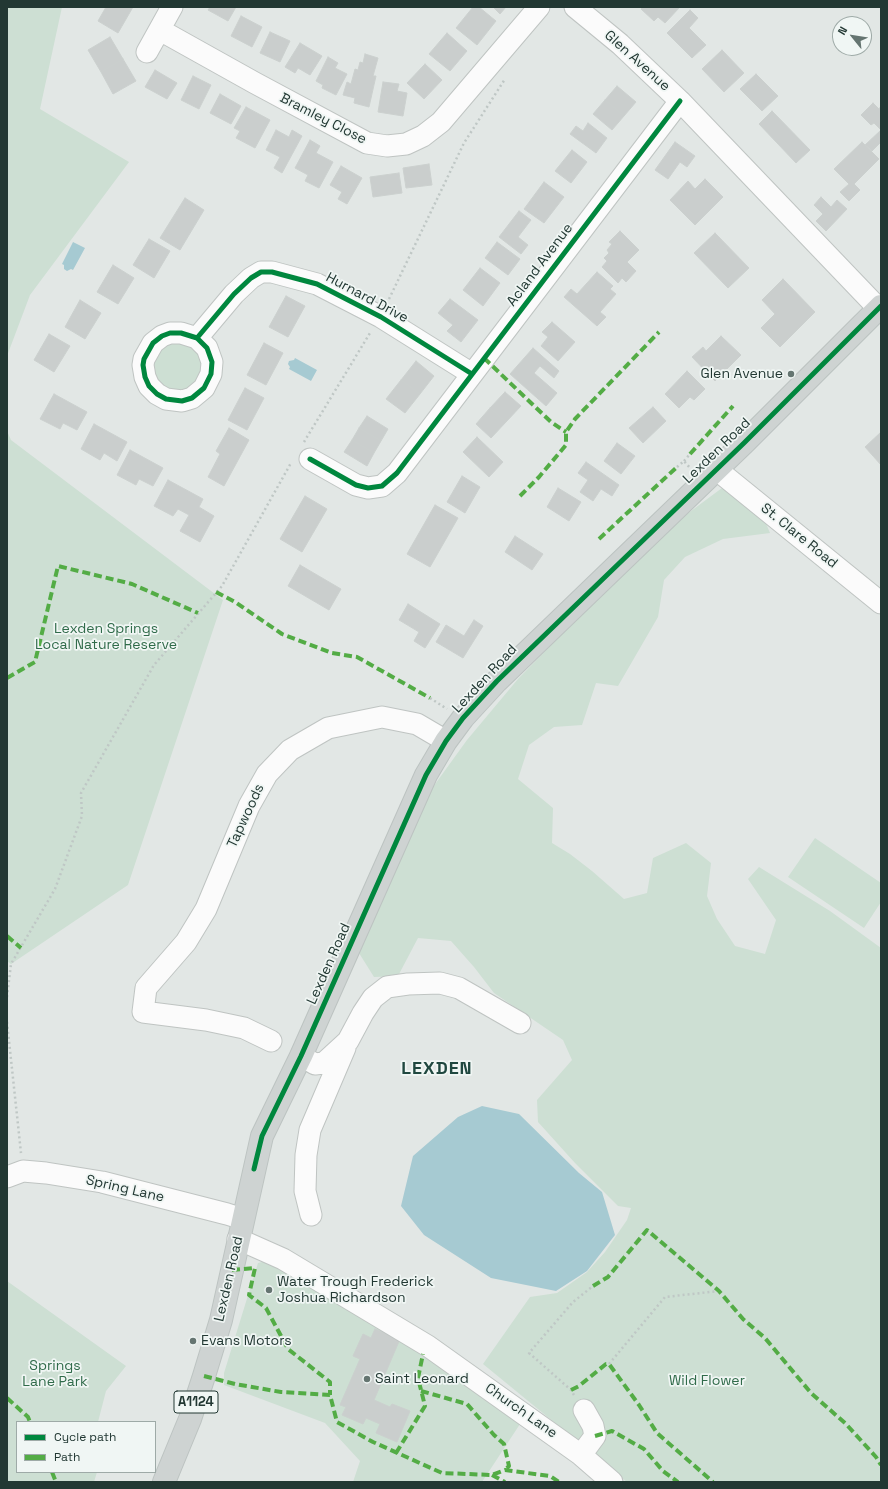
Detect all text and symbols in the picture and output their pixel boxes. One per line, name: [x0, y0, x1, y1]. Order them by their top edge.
north arrow: [832, 16, 872, 56]
text: N: [835, 24, 850, 37]
street label: Glen Avenue: [601, 27, 673, 95]
street label: Bramley Close: [277, 90, 369, 148]
street label: Acland Avenue: [503, 220, 577, 310]
street label: Hurnard Drive: [323, 269, 411, 327]
place label: Glen Avenue: [700, 366, 783, 382]
marker: Glen Avenue: [786, 369, 796, 379]
street label: Lexden Road: [680, 415, 754, 487]
street label: St. Clare Road: [757, 500, 841, 572]
park label: Lexden Springs Local Nature Reserve: [35, 621, 177, 654]
street label: Lexden Road: [449, 641, 521, 717]
street label: Tapwoods: [224, 781, 268, 851]
street label: Lexden Road: [304, 921, 354, 1007]
district label: LEXDEN: [401, 1058, 473, 1080]
street label: Spring Lane: [84, 1172, 166, 1206]
street label: Lexden Road: [211, 1235, 247, 1323]
place label: Water Trough Frederick Joshua Richardson: [277, 1274, 433, 1306]
marker: Water Trough Frederick Joshua Richardson: [264, 1285, 274, 1295]
place label: Evans Motors: [201, 1333, 292, 1349]
marker: Evans Motors: [188, 1336, 198, 1346]
park label: Springs Lane Park: [22, 1358, 88, 1390]
place label: Saint Leonard: [375, 1371, 469, 1387]
park label: Wild Flower: [669, 1373, 745, 1389]
marker: Saint Leonard: [362, 1374, 372, 1384]
street label: Church Lane: [482, 1380, 560, 1442]
road number: A1124: [174, 1391, 218, 1413]
legend: [16, 1421, 156, 1473]
text: Cycle path: [54, 1429, 116, 1445]
text: Path: [54, 1449, 80, 1465]

